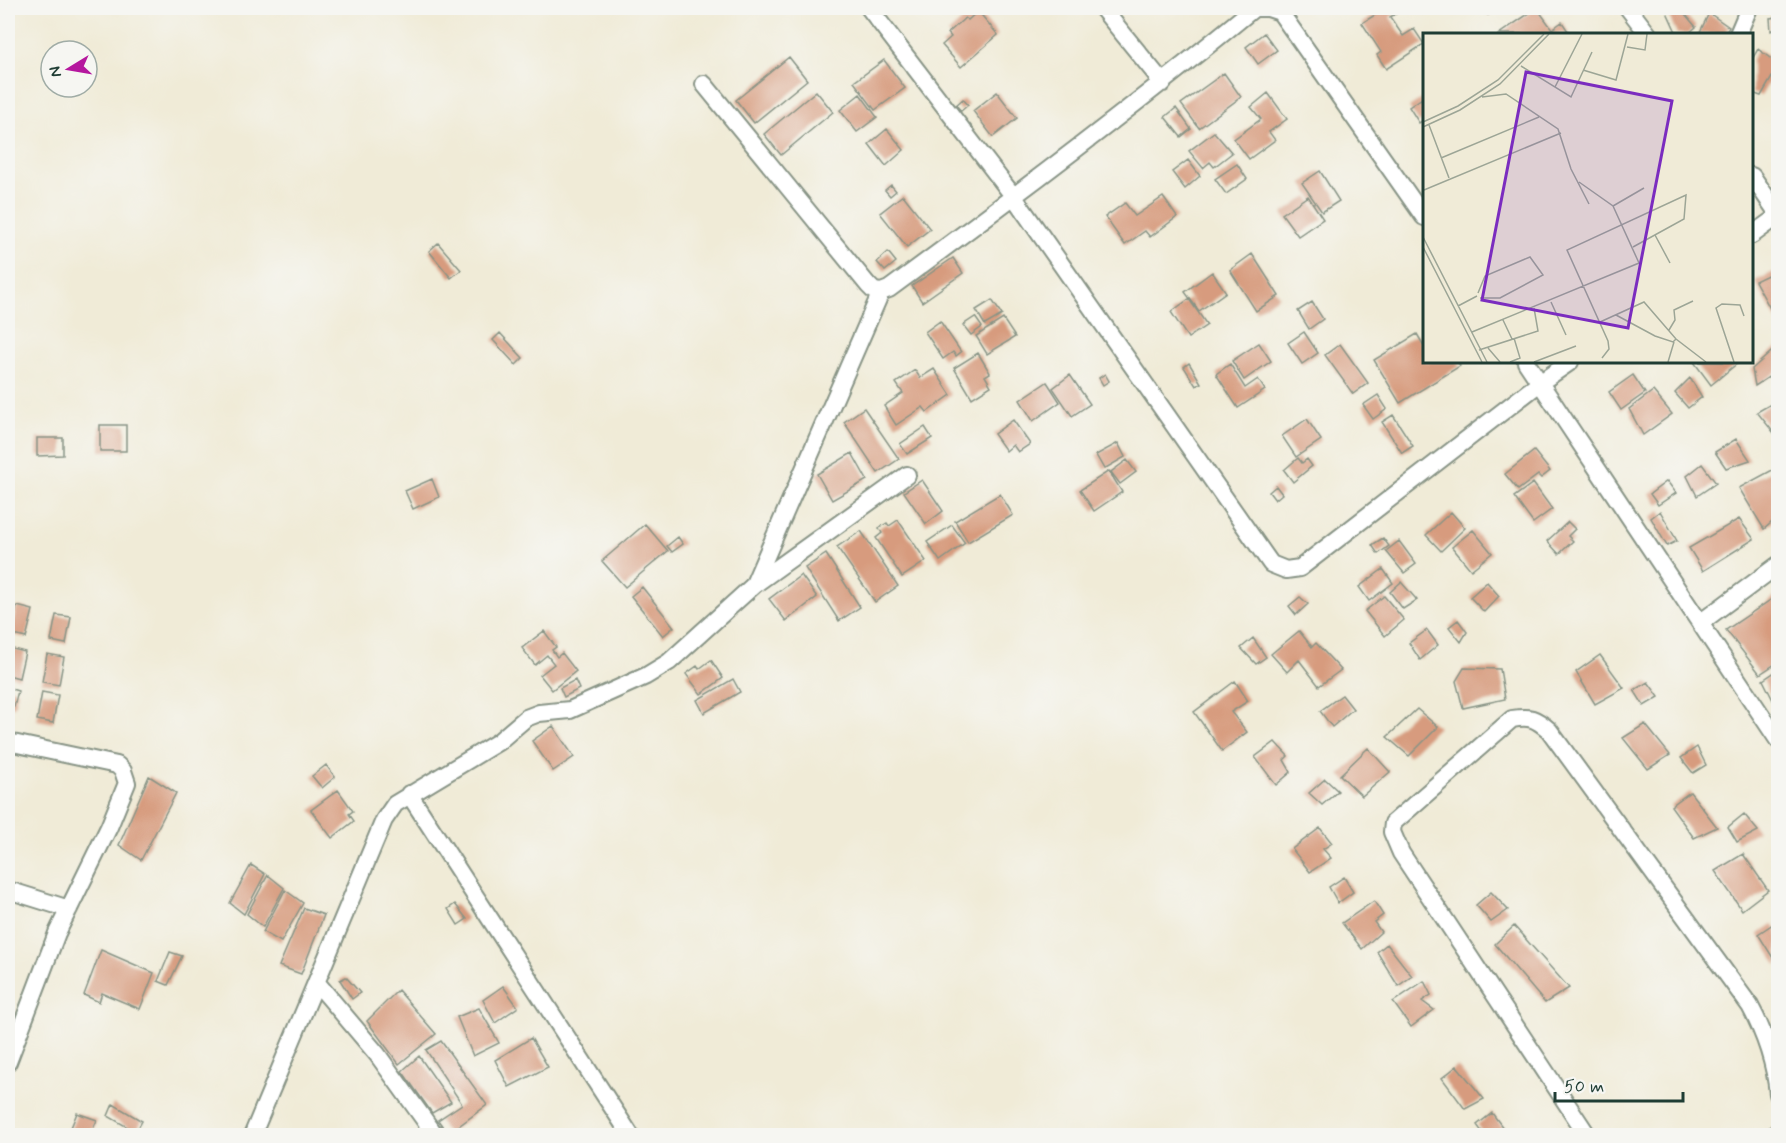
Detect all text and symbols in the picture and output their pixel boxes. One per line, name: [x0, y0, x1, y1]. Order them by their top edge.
inset map: [1423, 33, 1753, 363]
north arrow: [39, 39, 99, 99]
text: N: [44, 64, 67, 79]
scale bar: [1555, 1065, 1682, 1103]
text: 50 m: [1564, 1075, 1604, 1099]

